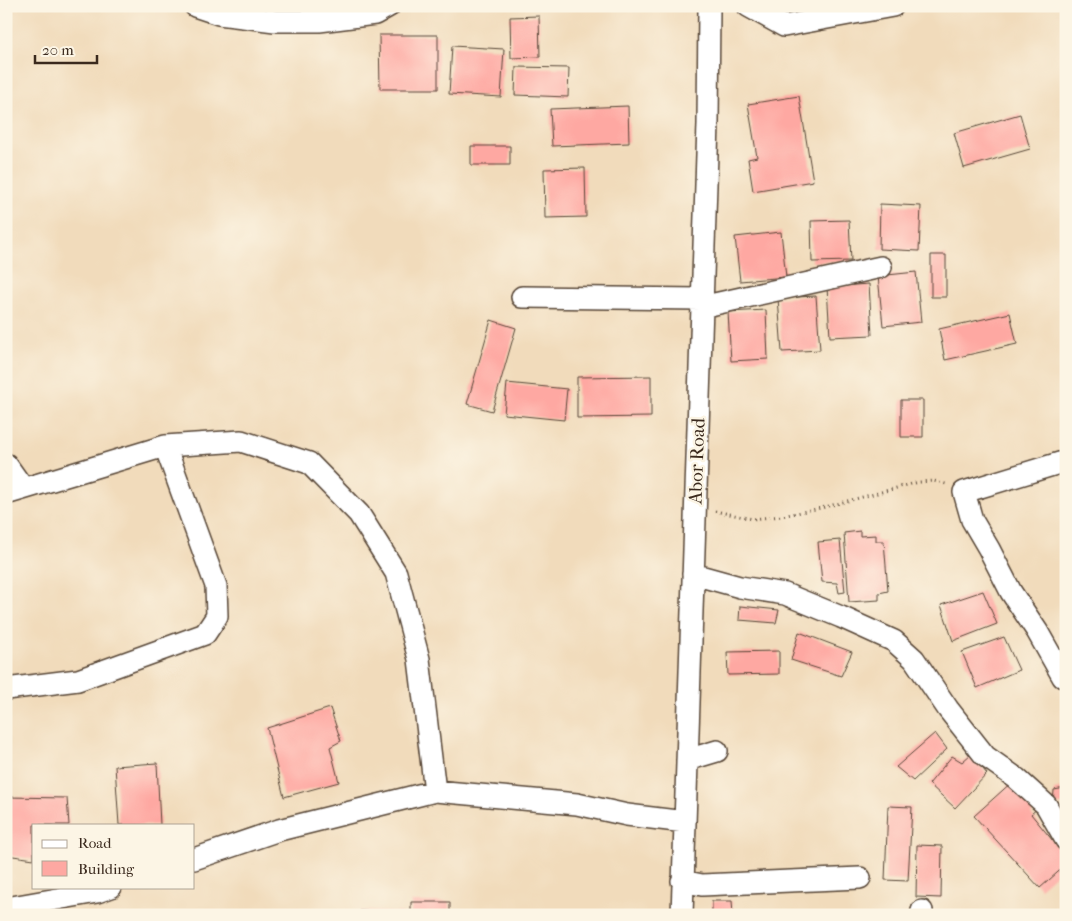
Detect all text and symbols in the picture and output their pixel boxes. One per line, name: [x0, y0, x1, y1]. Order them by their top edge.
scale bar: [35, 32, 98, 64]
text: 20 m: [42, 41, 74, 59]
street label: Abor Road: [684, 417, 710, 506]
legend: [32, 824, 195, 888]
text: Road: [78, 834, 112, 852]
text: Building: [78, 860, 135, 878]

